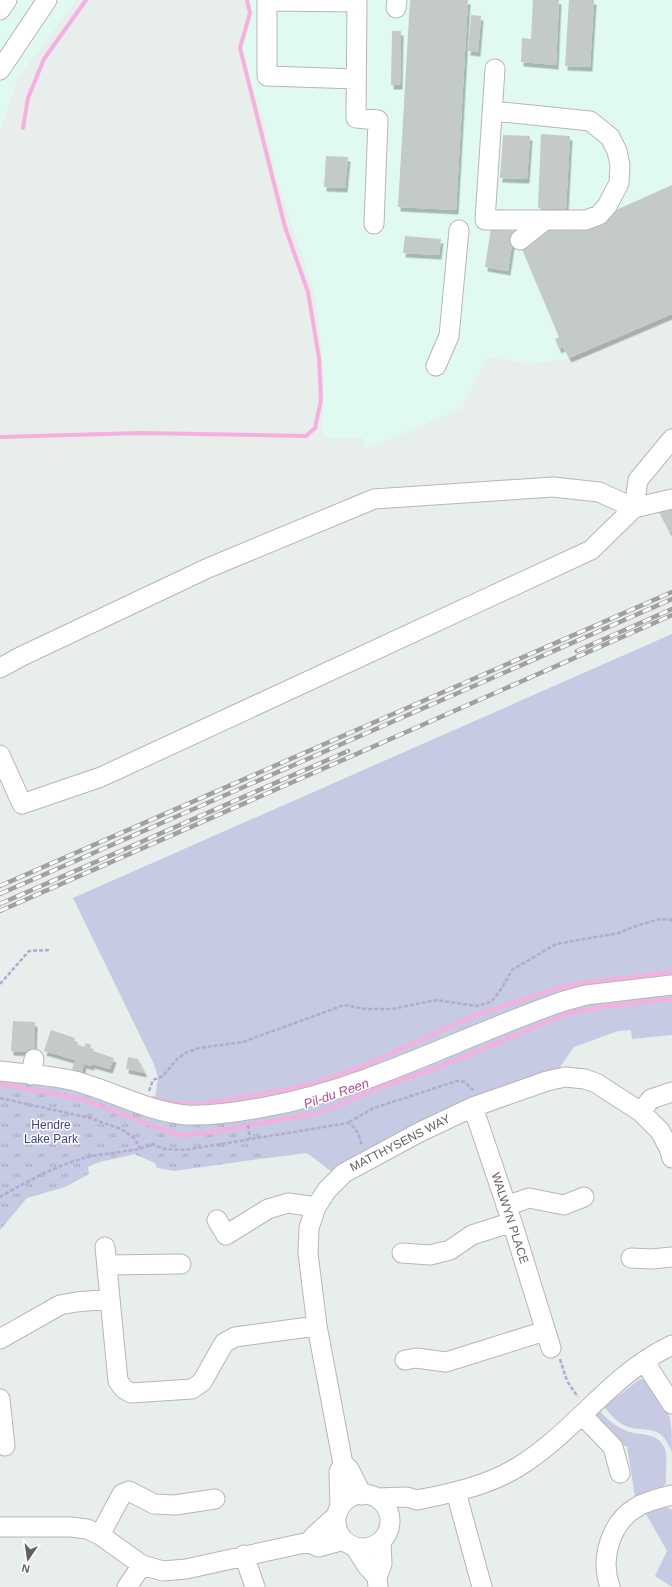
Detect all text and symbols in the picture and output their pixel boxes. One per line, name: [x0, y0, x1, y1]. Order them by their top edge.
water label: Pil-du Reen: [302, 1075, 371, 1112]
street label: MATTHYSENS WAY: [348, 1112, 452, 1174]
park label: Hendre Lake Park: [24, 1118, 79, 1146]
street label: WALWYN PLACE: [489, 1170, 531, 1266]
north arrow: [8, 1539, 48, 1579]
text: N: [20, 1562, 31, 1575]

